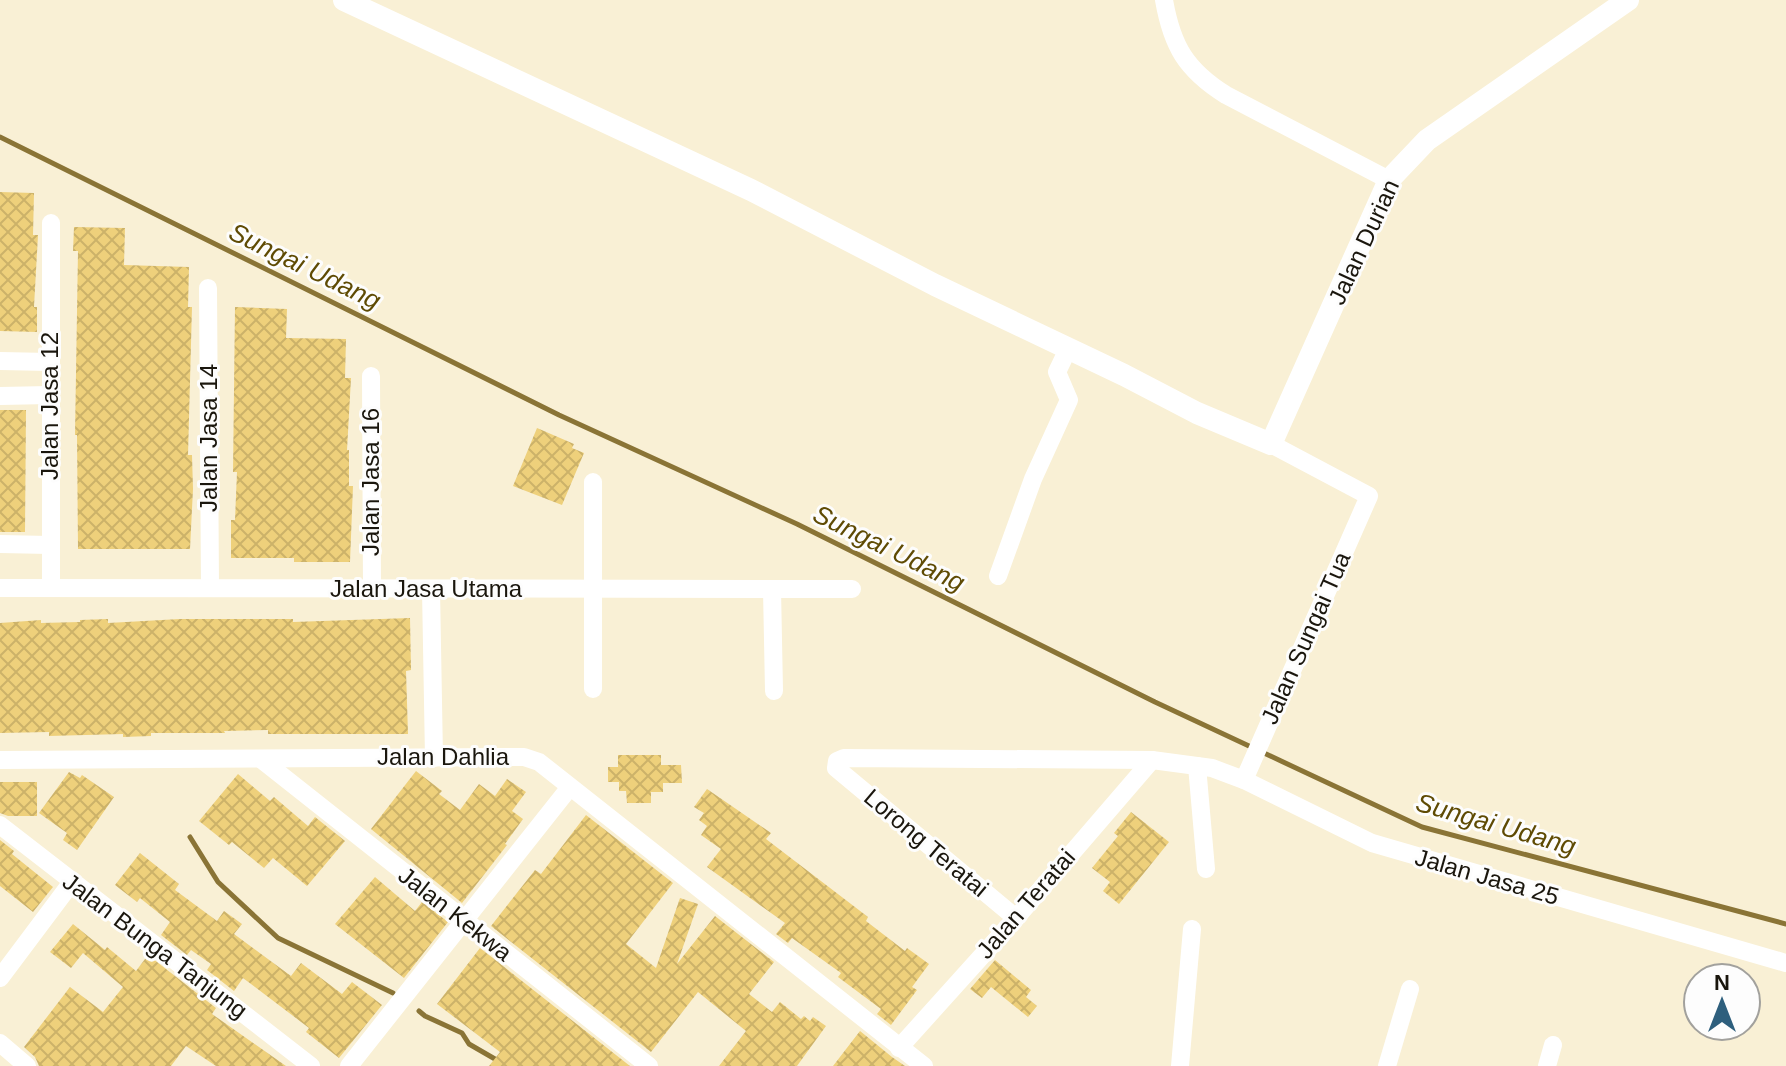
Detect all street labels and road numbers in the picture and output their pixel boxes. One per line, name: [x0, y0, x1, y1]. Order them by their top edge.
street label: Jalan Durian: [1323, 175, 1404, 309]
street label: Jalan Jasa 12: [36, 332, 63, 480]
street label: Jalan Jasa 14: [195, 364, 222, 512]
street label: Jalan Jasa 16: [357, 408, 384, 556]
street label: Jalan Sungai Tua: [1255, 547, 1356, 728]
street label: Jalan Jasa Utama: [330, 575, 523, 602]
street label: Jalan Dahlia: [377, 743, 510, 770]
street label: Lorong Teratai: [859, 783, 994, 902]
street label: Jalan Jasa 25: [1412, 843, 1562, 910]
street label: Jalan Teratai: [971, 844, 1080, 964]
street label: Jalan Kekwa: [393, 861, 518, 967]
street label: Jalan Bunga Tanjung: [58, 867, 253, 1024]

